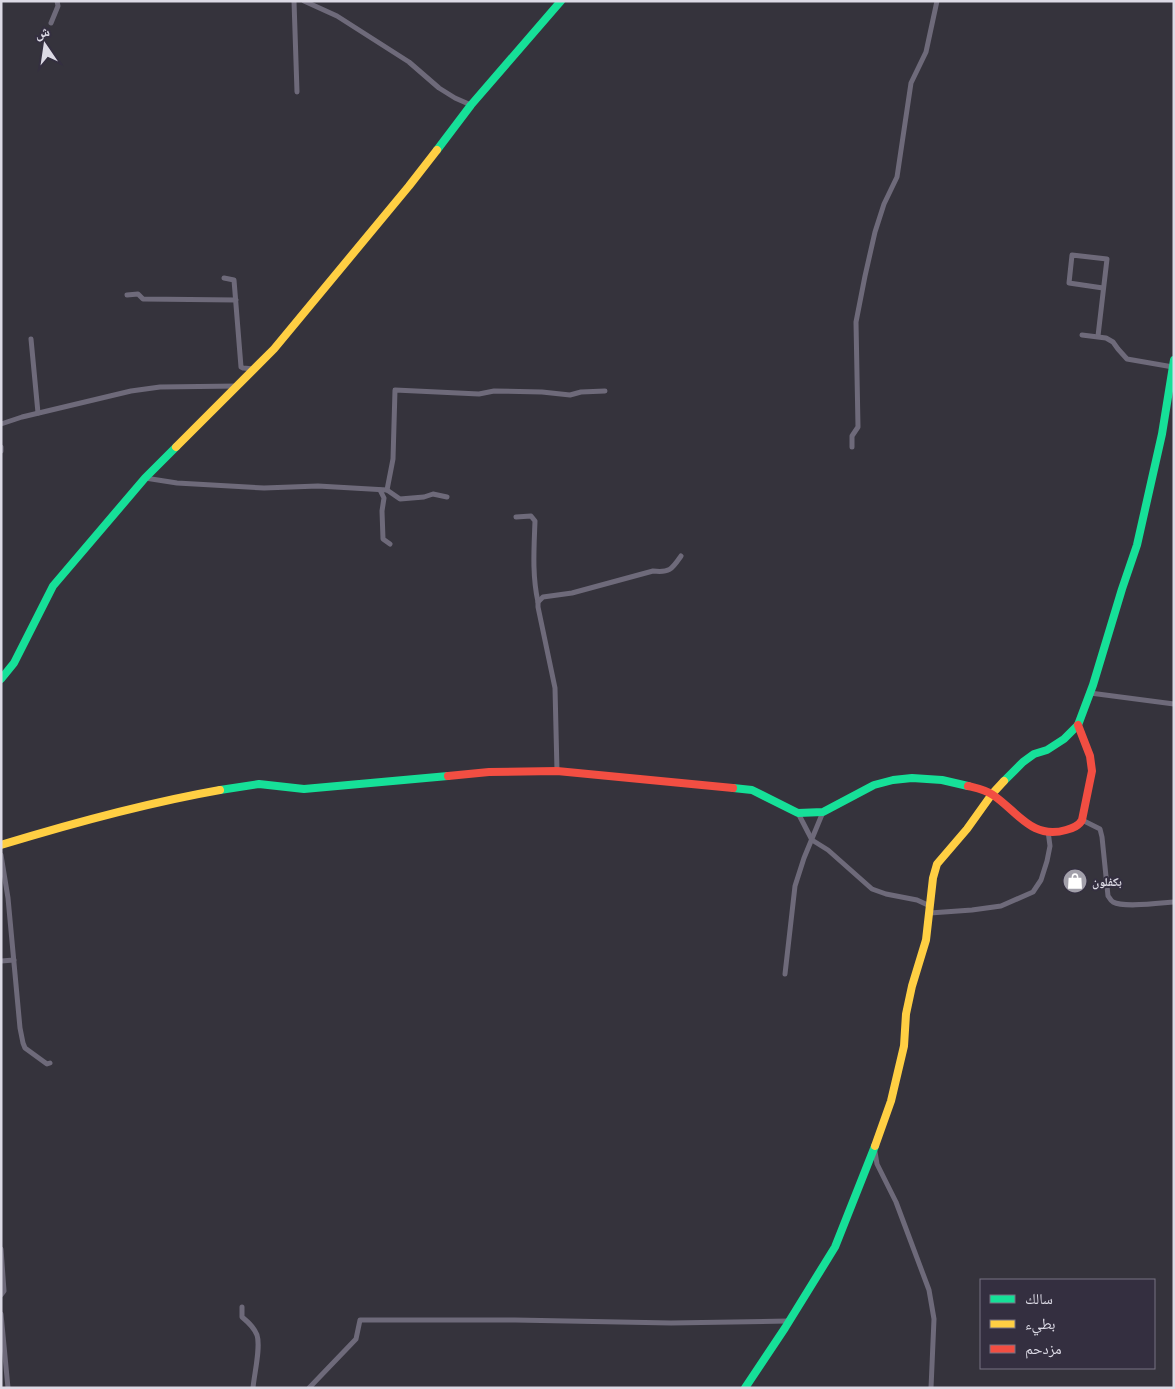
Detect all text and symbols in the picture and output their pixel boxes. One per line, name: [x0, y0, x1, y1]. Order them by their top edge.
north arrow: [20, 20, 70, 70]
text: ش: [33, 22, 51, 43]
shop icon: بكفلون: [1062, 868, 1088, 894]
place label: بكفلون: [1092, 874, 1122, 890]
legend: [980, 1279, 1155, 1369]
text: سالك: [1025, 1289, 1053, 1307]
text: بطيء: [1025, 1314, 1055, 1336]
text: مزدحم: [1025, 1339, 1062, 1359]

